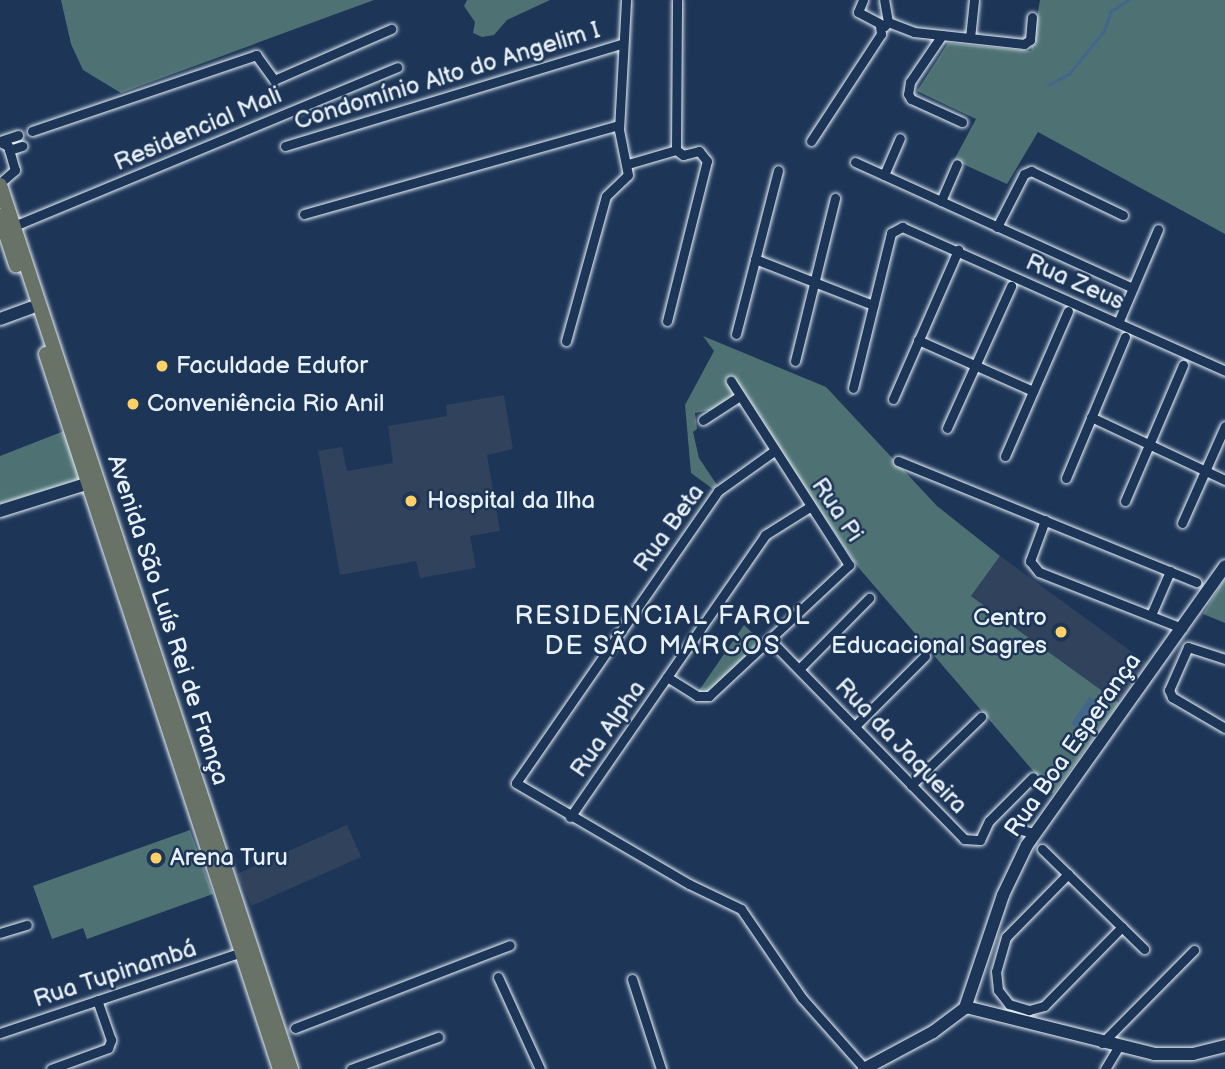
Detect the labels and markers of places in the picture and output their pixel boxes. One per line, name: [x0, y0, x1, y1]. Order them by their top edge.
place label: Faculdade Edufor: [176, 352, 368, 380]
marker: Faculdade Edufor: [154, 358, 170, 374]
place label: Conveniência Rio Anil: [147, 390, 384, 418]
marker: Conveniência Rio Anil: [125, 396, 141, 412]
place label: Hospital da Ilha: [427, 487, 595, 515]
marker: Hospital da Ilha: [401, 491, 421, 511]
place label: Centro Educacional Sagres: [830, 604, 1047, 660]
marker: Centro Educacional Sagres: [1053, 624, 1069, 640]
place label: Arena Turu: [170, 844, 289, 872]
marker: Arena Turu: [148, 850, 164, 866]

